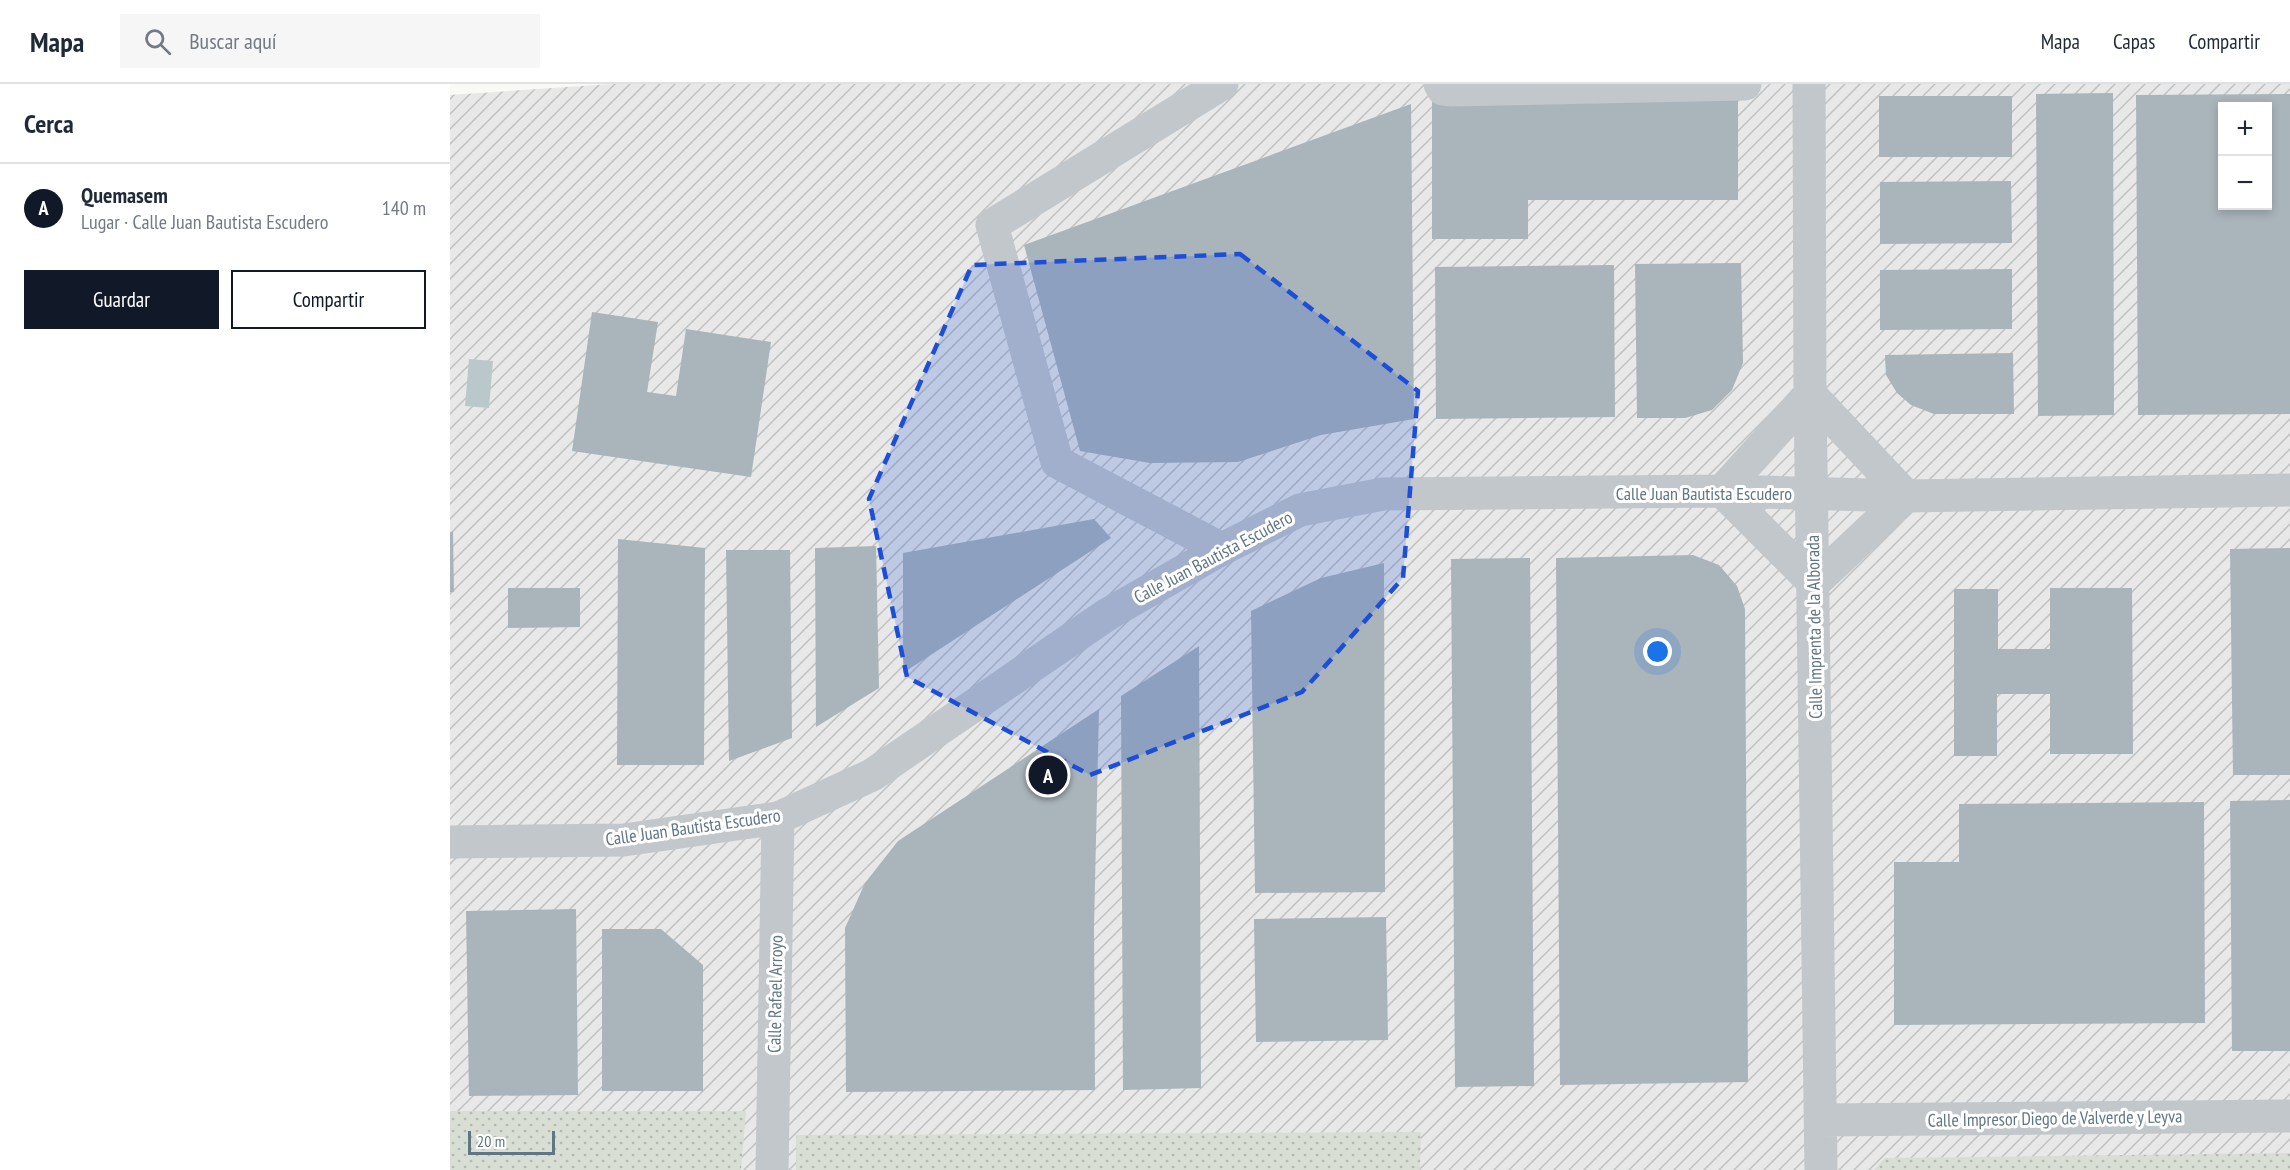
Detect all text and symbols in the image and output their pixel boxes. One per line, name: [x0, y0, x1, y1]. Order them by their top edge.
search box: [120, 14, 540, 68]
text: Mapa: [30, 23, 84, 60]
icon: search: [141, 25, 174, 58]
text: Buscar aquí: [189, 27, 277, 55]
text: Mapa: [2041, 28, 2080, 55]
text: Capas: [2113, 28, 2155, 55]
text: Compartir: [2188, 28, 2260, 55]
map controls: [2218, 102, 2272, 210]
button: +: [2218, 102, 2272, 156]
text: Cerca: [24, 107, 74, 140]
button: −: [2218, 156, 2272, 210]
text: Quemasem: [81, 181, 168, 209]
text: A: [38, 195, 49, 221]
text: 140 m: [382, 195, 426, 221]
text: Lugar · Calle Juan Bautista Escudero: [81, 209, 328, 235]
button: Guardar: [24, 270, 219, 329]
button: Compartir: [231, 270, 426, 329]
street label: Calle Juan Bautista Escudero: [1616, 482, 1792, 505]
street label: Calle Juan Bautista Escudero: [1130, 505, 1296, 609]
street label: Calle Imprenta de la Alborada: [1801, 535, 1827, 719]
your location: [1643, 637, 1672, 666]
pin: A: [1028, 752, 1068, 798]
street label: Calle Juan Bautista Escudero: [604, 803, 782, 851]
street label: Calle Rafael Arroyo: [762, 935, 788, 1053]
street label: Calle Impresor Diego de Valverde y Leyva: [1928, 1104, 2182, 1132]
scale bar: [468, 1128, 555, 1156]
text: 20 m: [477, 1131, 505, 1151]

